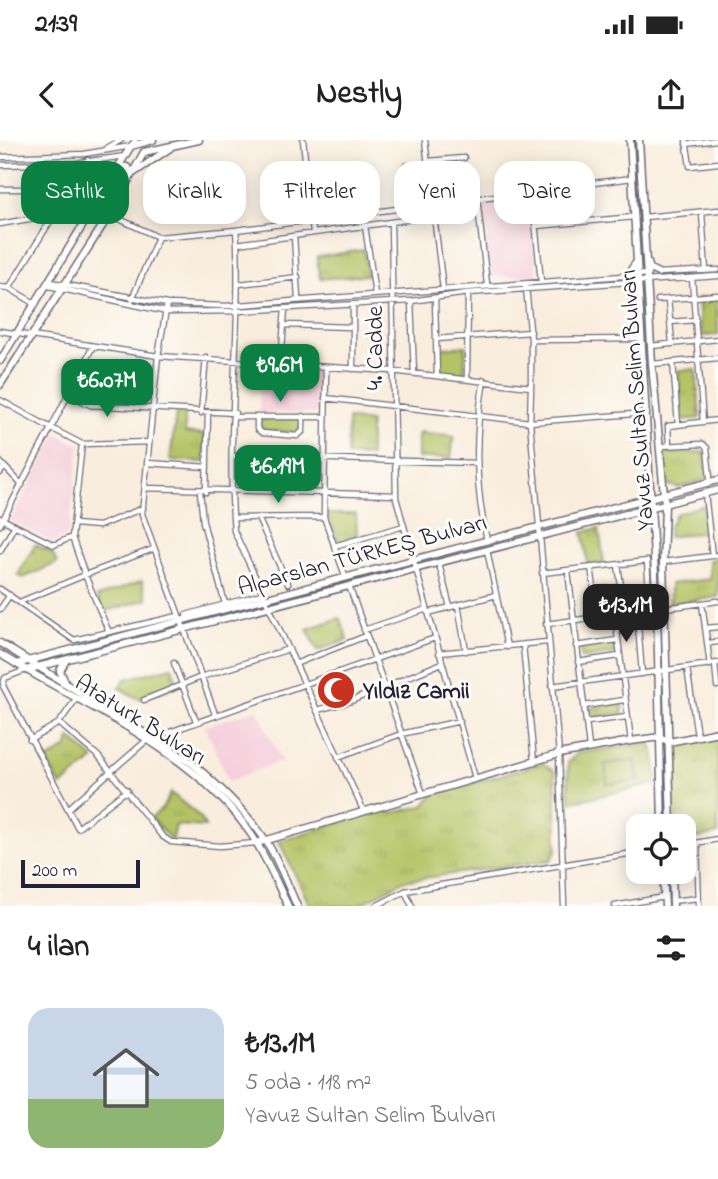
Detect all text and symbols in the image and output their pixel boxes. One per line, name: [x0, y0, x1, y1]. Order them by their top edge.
text: 21:39: [35, 6, 77, 44]
text: Nestly: [316, 71, 402, 118]
icon: back: [28, 76, 66, 114]
icon: share: [652, 76, 690, 114]
chip: Satılık: [21, 161, 129, 224]
chip: Kiralık: [143, 161, 246, 224]
chip: Filtreler: [260, 161, 380, 224]
chip: Yeni: [394, 161, 480, 224]
chip: Daire: [494, 161, 595, 224]
street label: Yavuz Sultan Selim Bulvarı: [612, 268, 665, 532]
street label: 4. Cadde: [359, 305, 394, 390]
pin: ₺9.6M: [231, 344, 329, 404]
text: ₺9.6M: [256, 350, 304, 383]
pin: ₺6.07M: [50, 359, 164, 419]
text: ₺6.07M: [77, 365, 137, 398]
pin: ₺6.19M: [221, 446, 335, 505]
text: ₺6.19M: [251, 451, 305, 484]
street label: Alparslan TÜRKEŞ Bulvarı: [234, 506, 491, 607]
pin: ₺13.1M: [569, 584, 683, 644]
text: ₺13.1M: [599, 590, 653, 623]
street label: Ataturk Bulvarı: [67, 667, 212, 776]
mosque icon: Yıldız Camii: [315, 669, 357, 711]
place label: Yıldız Camii: [362, 675, 470, 710]
map controls: [626, 814, 696, 884]
button: locate: [626, 814, 696, 884]
scale bar: [21, 857, 140, 889]
text: 200 m: [32, 858, 77, 885]
text: 4 ilan: [28, 926, 89, 970]
icon: filters: [652, 929, 690, 967]
text: ₺13.1M: [245, 1023, 316, 1067]
icon: home: [84, 1036, 168, 1120]
text: 5 oda · 118 m²: [245, 1067, 371, 1100]
text: Yavuz Sultan Selim Bulvarı: [245, 1100, 496, 1133]

